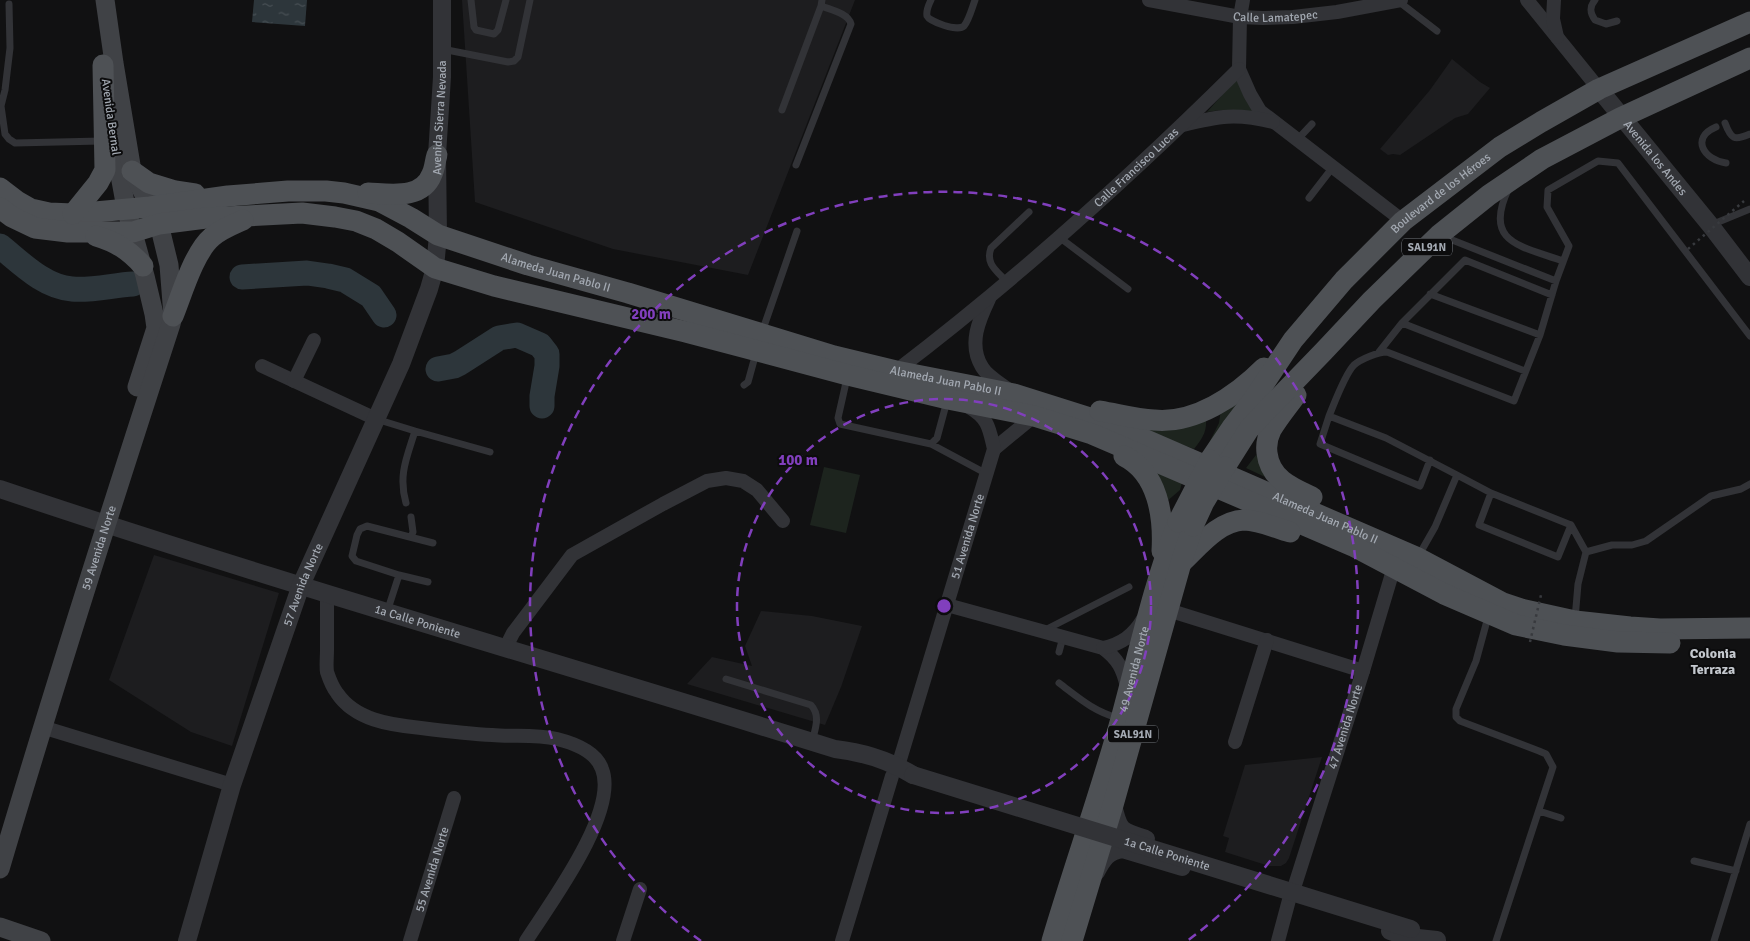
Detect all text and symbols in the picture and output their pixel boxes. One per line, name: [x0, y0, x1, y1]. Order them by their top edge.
street label: Calle Lamatepec: [1232, 7, 1319, 26]
street label: Avenida Sierra Nevada: [430, 60, 450, 175]
street label: Avenida Bernal: [98, 78, 123, 157]
street label: Avenida los Andes: [1620, 118, 1690, 199]
street label: Calle Francisco Lucas: [1091, 125, 1182, 211]
street label: Boulevard de los Héroes: [1388, 150, 1494, 237]
road number: SAL91N: [1402, 238, 1452, 256]
street label: Alameda Juan Pablo II: [499, 250, 612, 296]
text: 200 m: [631, 305, 671, 323]
street label: Alameda Juan Pablo II: [888, 363, 1003, 399]
text: 100 m: [778, 451, 818, 469]
street label: Alameda Juan Pablo II: [1270, 489, 1380, 548]
street label: 51 Avenida Norte: [948, 492, 988, 581]
street label: 59 Avenida Norte: [79, 504, 120, 592]
street label: 57 Avenida Norte: [280, 541, 327, 628]
centre of rings: [935, 597, 953, 615]
street label: 1a Calle Poniente: [372, 602, 462, 642]
street label: 49 Avenida Norte: [1116, 625, 1153, 714]
district label: Colonia Terraza: [1690, 645, 1736, 678]
street label: 47 Avenida Norte: [1325, 683, 1366, 771]
road number: SAL91N: [1108, 726, 1158, 742]
street label: 55 Avenida Norte: [412, 825, 453, 914]
street label: 1a Calle Poniente: [1122, 834, 1212, 874]

